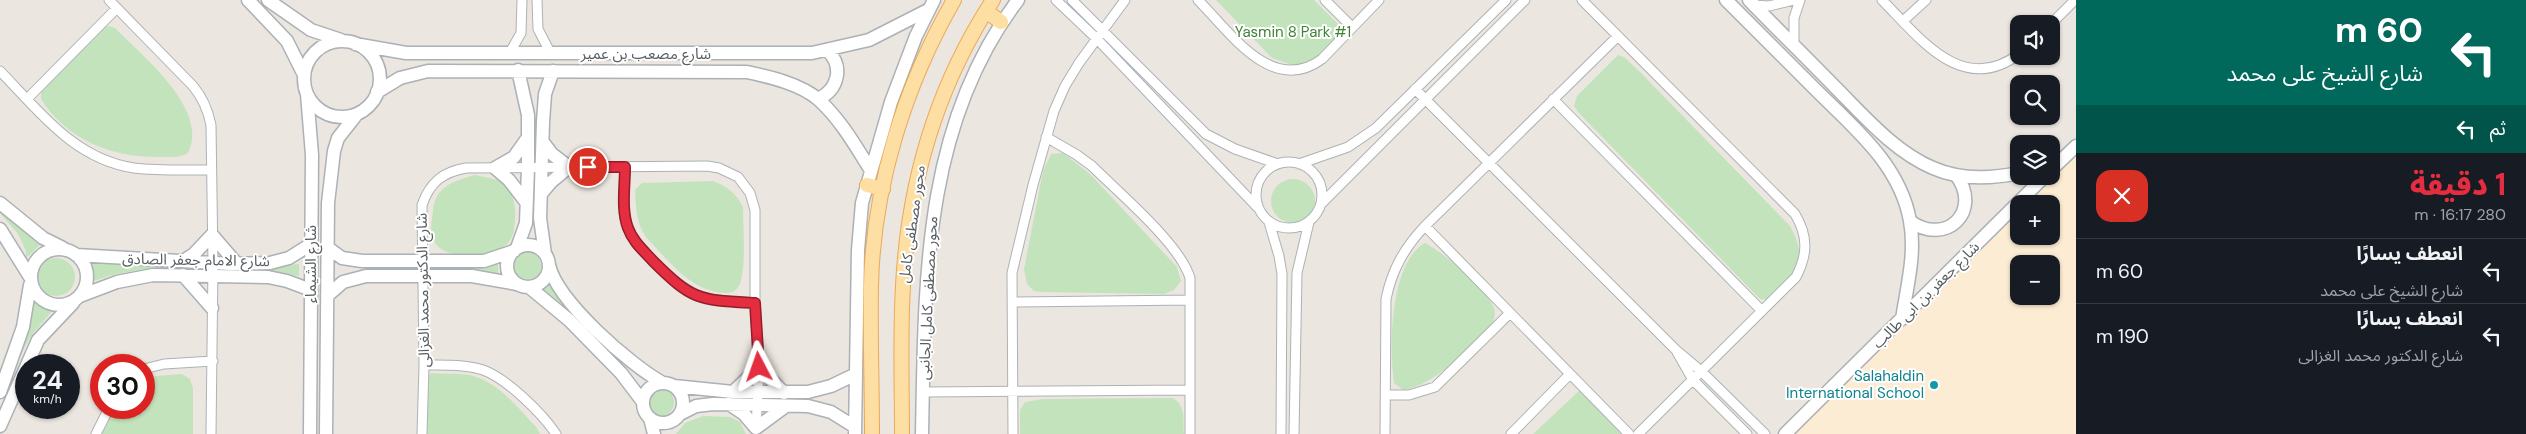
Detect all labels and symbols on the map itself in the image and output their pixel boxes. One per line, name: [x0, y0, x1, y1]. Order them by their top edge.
park label: Yasmin 8 Park #1: [1235, 22, 1351, 42]
street label: شارع مصعب بن عمير: [580, 44, 711, 66]
pin: [567, 146, 609, 188]
street label: محور مصطفى كامل: [894, 164, 930, 284]
street label: شارع الدكتور محمد الغزالى: [412, 212, 436, 367]
street label: محور مصطفى كامل الجانبى: [914, 215, 942, 381]
street label: شارع الشيماء: [301, 225, 323, 303]
street label: شارع جعفر بن ابى طالب: [1868, 237, 1985, 354]
street label: شارع الامام جعفر الصادق: [122, 249, 270, 273]
position arrow: [732, 340, 784, 392]
speed limit sign: 30: [90, 354, 155, 419]
place label: Salahaldin International School: [1786, 366, 1924, 403]
marker: Salahaldin International School: [1928, 379, 1940, 391]

